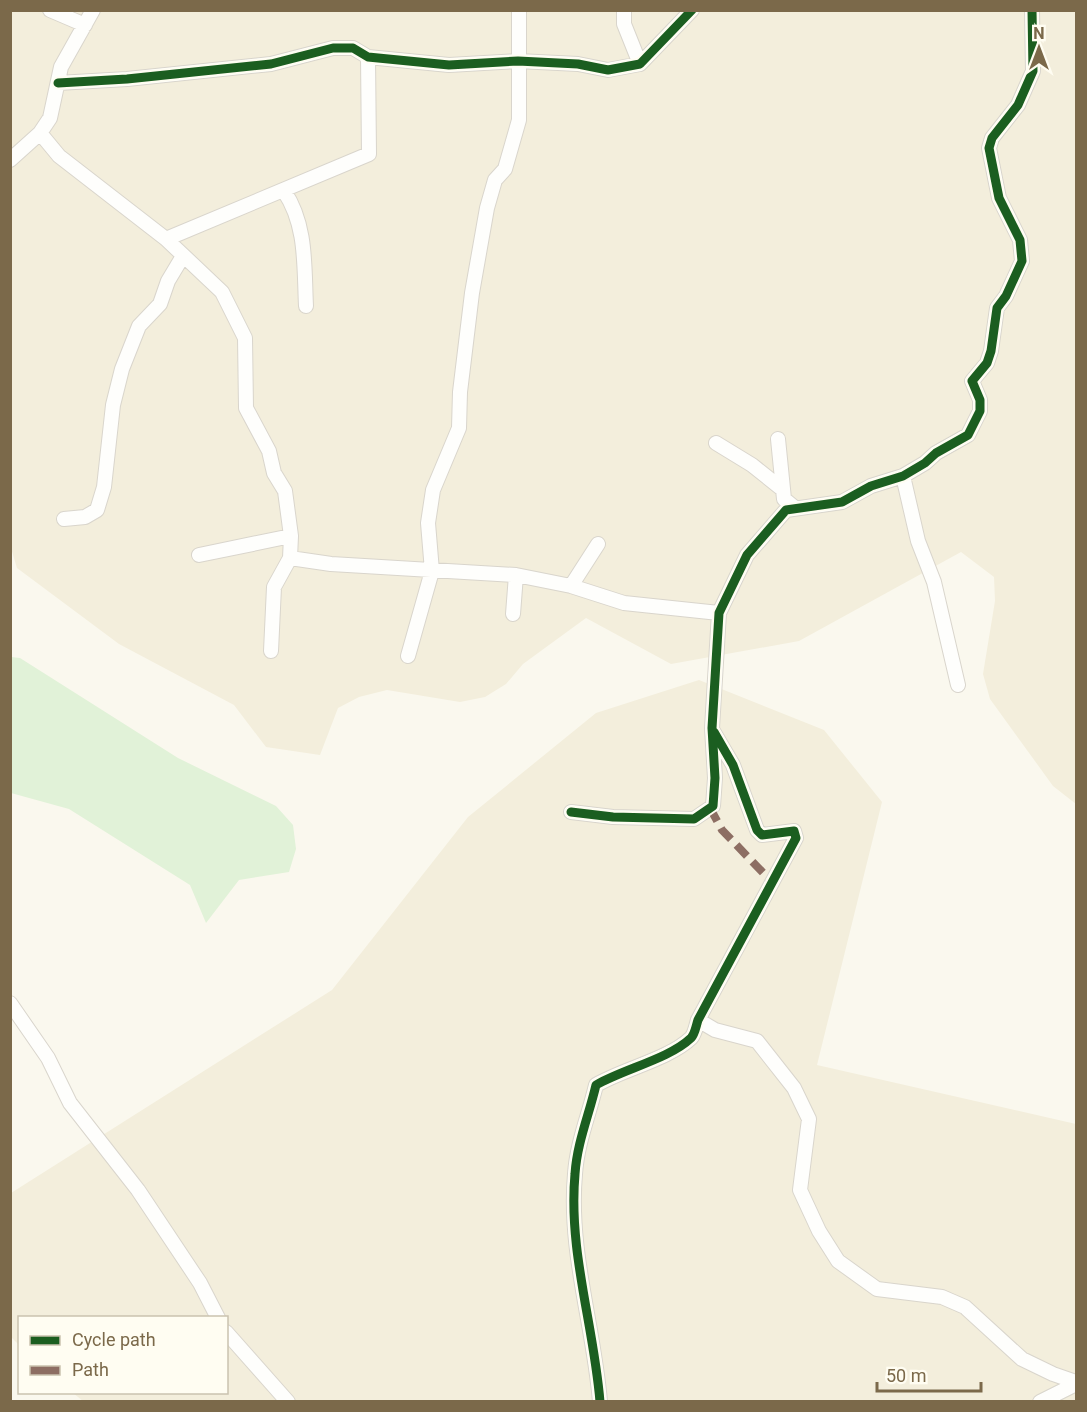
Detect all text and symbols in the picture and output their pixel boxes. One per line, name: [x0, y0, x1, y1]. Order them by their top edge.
north arrow: [1009, 18, 1069, 78]
text: N: [1033, 24, 1045, 43]
legend: [18, 1316, 228, 1394]
text: Cycle path: [72, 1329, 156, 1350]
scale bar: [877, 1355, 980, 1393]
text: Path: [72, 1359, 109, 1380]
text: 50 m: [886, 1365, 926, 1386]

